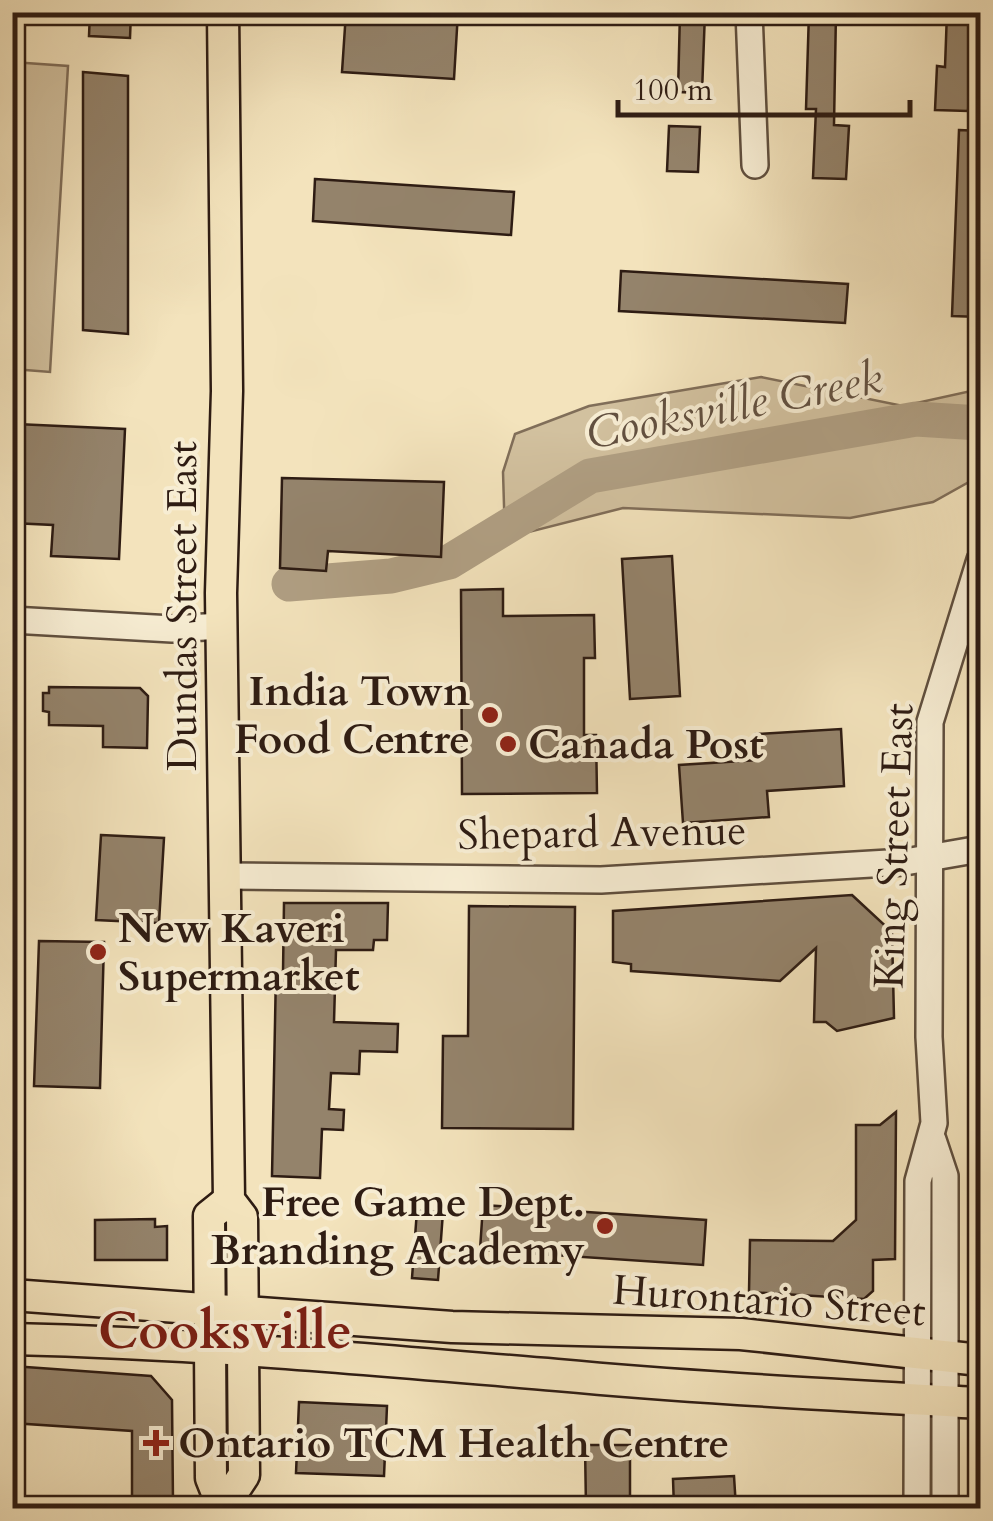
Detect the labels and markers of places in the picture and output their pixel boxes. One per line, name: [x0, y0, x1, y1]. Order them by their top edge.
place label: India Town Food Centre: [234, 663, 470, 768]
marker: India Town Food Centre: [479, 704, 501, 726]
place label: Canada Post: [528, 716, 764, 773]
marker: Canada Post: [497, 733, 519, 755]
place label: New Kaveri Supermarket: [118, 900, 360, 1005]
marker: New Kaveri Supermarket: [87, 941, 109, 963]
place label: Free Game Dept. Branding Academy: [210, 1174, 585, 1279]
marker: Free Game Dept. Branding Academy: [594, 1215, 616, 1237]
place label: Ontario TCM Health Centre: [178, 1415, 729, 1472]
marker: Ontario TCM Health Centre: [143, 1430, 169, 1456]

